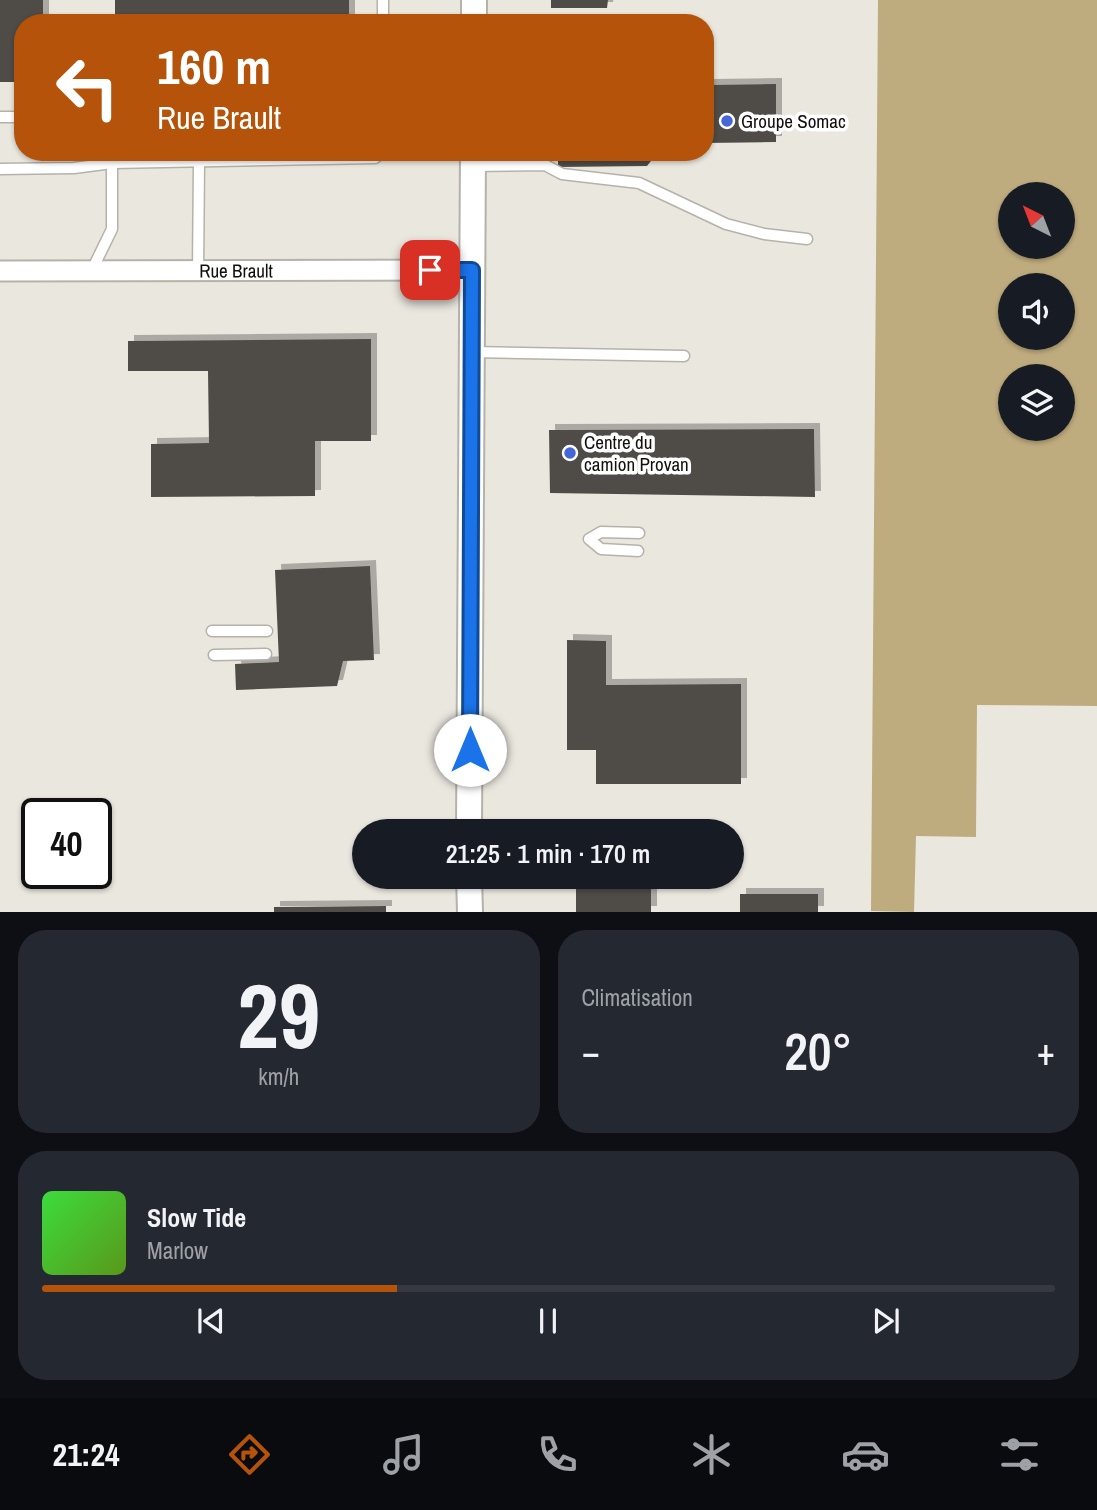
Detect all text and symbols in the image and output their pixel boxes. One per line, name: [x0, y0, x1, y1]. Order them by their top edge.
text: 160 m: [157, 33, 271, 99]
icon: left: [42, 42, 133, 133]
text: Rue Brault: [157, 96, 281, 139]
place label: Groupe Somac: [741, 108, 846, 134]
marker: Groupe Somac: [719, 113, 735, 129]
north arrow: [998, 182, 1074, 259]
map controls: [998, 182, 1075, 441]
pin: [400, 240, 460, 300]
icon: arrive: [411, 251, 449, 289]
street label: Rue Brault: [199, 257, 274, 284]
button: sound: [998, 273, 1075, 350]
button: layers: [998, 364, 1075, 441]
place label: Centre du camion Provan: [584, 429, 689, 477]
marker: Centre du camion Provan: [562, 445, 578, 461]
position arrow: [433, 713, 507, 787]
speed limit sign: 40: [21, 798, 112, 889]
text: 21:25 · 1 min · 170 m: [446, 836, 650, 871]
text: 29: [237, 954, 320, 1076]
text: Climatisation: [582, 982, 693, 1013]
text: 20°: [784, 1016, 852, 1086]
text: −: [582, 1026, 600, 1077]
text: +: [1037, 1026, 1055, 1077]
text: km/h: [258, 1061, 299, 1092]
text: Slow Tide: [147, 1200, 246, 1235]
text: Marlow: [147, 1235, 208, 1266]
icon: previous: [192, 1302, 230, 1340]
icon: pause: [529, 1302, 567, 1340]
icon: next: [867, 1302, 905, 1340]
icon: directions: [225, 1430, 274, 1479]
icon: music: [379, 1430, 428, 1479]
icon: phone: [533, 1430, 582, 1479]
icon: climate: [687, 1430, 736, 1479]
icon: car: [841, 1430, 890, 1479]
icon: filters: [995, 1430, 1044, 1479]
text: 21:24: [53, 1433, 120, 1476]

